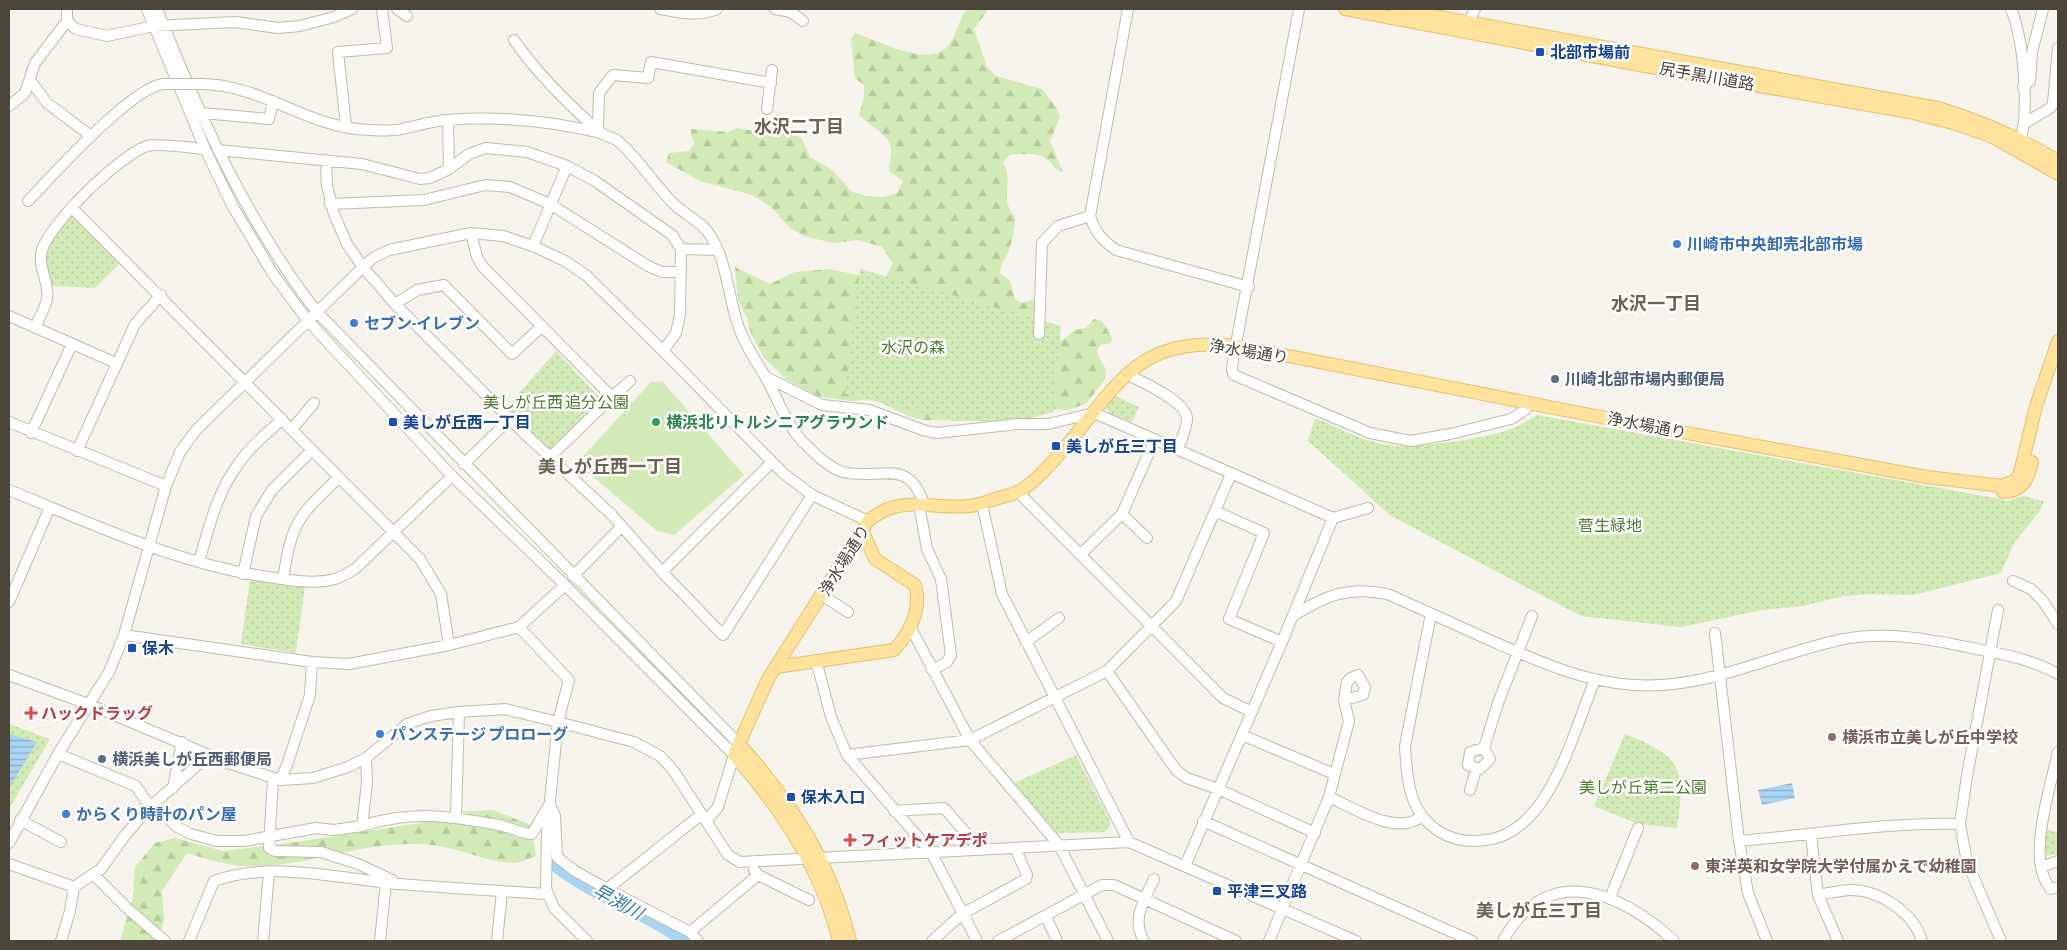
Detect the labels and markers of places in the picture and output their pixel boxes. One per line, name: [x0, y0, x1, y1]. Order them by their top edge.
place label: 北部市場前: [1550, 43, 1630, 61]
marker: 北部市場前: [1534, 46, 1546, 58]
place label: 川崎市中央卸売北部市場: [1687, 235, 1863, 253]
marker: 川崎市中央卸売北部市場: [1671, 238, 1683, 250]
place label: セブン-イレブン: [364, 314, 480, 332]
marker: セブン-イレブン: [348, 317, 360, 329]
place label: 川崎北部市場内郵便局: [1565, 370, 1725, 388]
marker: 川崎北部市場内郵便局: [1549, 373, 1561, 385]
place label: 美しが丘西一丁目: [403, 413, 531, 431]
place label: 横浜北リトルシニアグラウンド: [666, 413, 889, 431]
marker: 美しが丘西一丁目: [387, 416, 399, 428]
marker: 横浜北リトルシニアグラウンド: [650, 416, 662, 428]
place label: 美しが丘三丁目: [1066, 437, 1178, 455]
marker: 美しが丘三丁目: [1050, 440, 1062, 452]
place label: 保木: [142, 639, 174, 657]
marker: 保木: [126, 642, 138, 654]
place label: ハックドラッグ: [41, 704, 153, 722]
marker: ハックドラッグ: [25, 707, 37, 719]
place label: パンステージ プロローグ: [390, 725, 568, 743]
marker: パンステージ プロローグ: [374, 728, 386, 740]
place label: 横浜市立美しが丘中学校: [1842, 728, 2018, 746]
marker: 横浜市立美しが丘中学校: [1826, 731, 1838, 743]
place label: 横浜美しが丘西郵便局: [112, 750, 272, 768]
marker: 横浜美しが丘西郵便局: [96, 753, 108, 765]
place label: 保木入口: [801, 788, 865, 806]
marker: 保木入口: [785, 791, 797, 803]
place label: からくり時計のパン屋: [76, 805, 237, 823]
marker: からくり時計のパン屋: [60, 808, 72, 820]
place label: フィットケアデポ: [860, 831, 988, 849]
marker: フィットケアデポ: [844, 834, 856, 846]
place label: 東洋英和女学院大学付属かえで幼稚園: [1705, 857, 1977, 875]
marker: 東洋英和女学院大学付属かえで幼稚園: [1689, 860, 1701, 872]
place label: 平津三叉路: [1227, 882, 1307, 900]
marker: 平津三叉路: [1211, 885, 1223, 897]

